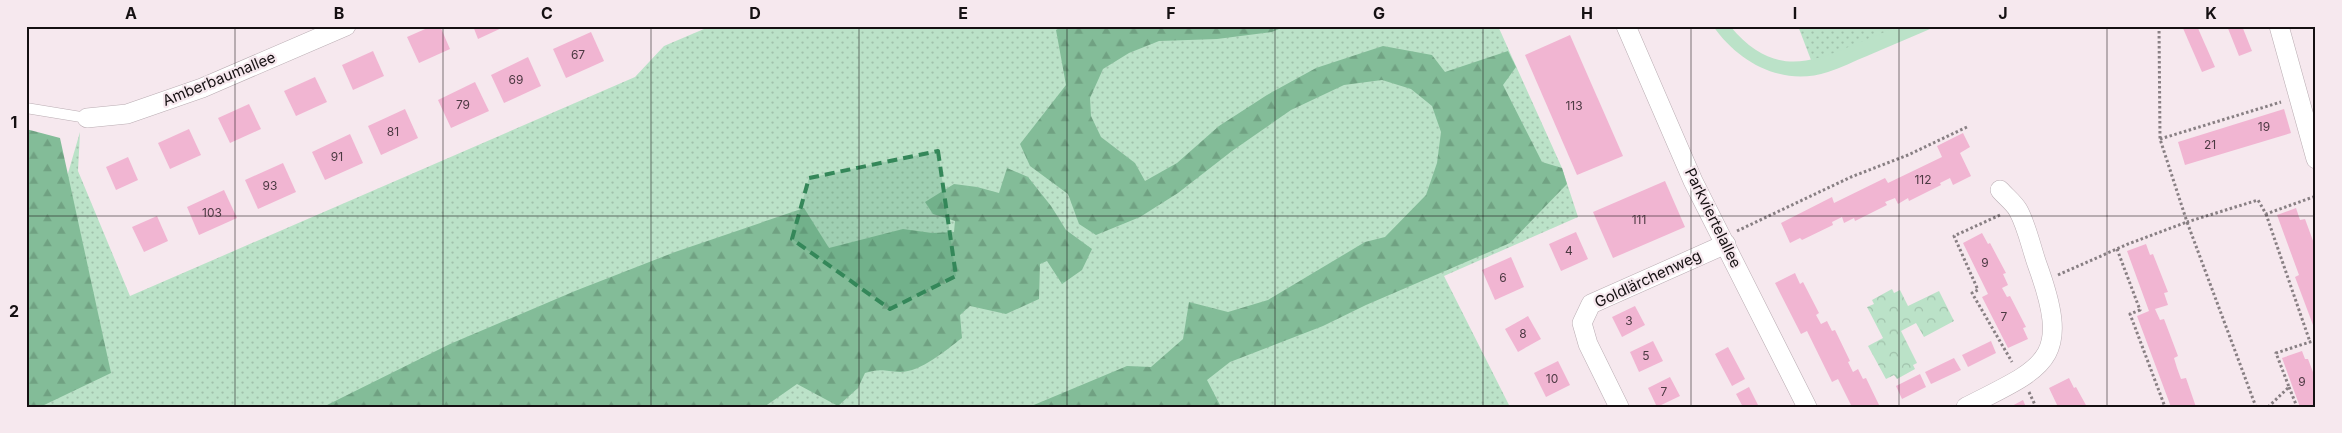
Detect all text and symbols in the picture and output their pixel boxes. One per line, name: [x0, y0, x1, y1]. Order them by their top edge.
text: A: [125, 3, 137, 23]
text: B: [334, 3, 344, 23]
text: C: [541, 3, 553, 23]
text: D: [749, 3, 761, 23]
text: E: [958, 3, 968, 23]
text: F: [1166, 3, 1176, 23]
text: G: [1373, 3, 1385, 23]
text: H: [1581, 3, 1593, 23]
text: I: [1793, 3, 1797, 23]
text: J: [1998, 3, 2008, 23]
text: K: [2205, 3, 2217, 23]
street label: Amberbaumallee: [160, 47, 278, 110]
house number: 67: [571, 47, 585, 62]
house number: 69: [509, 72, 523, 87]
house number: 79: [456, 97, 470, 112]
house number: 113: [1565, 98, 1583, 113]
text: 1: [11, 112, 17, 132]
house number: 19: [2258, 119, 2270, 134]
house number: 81: [387, 124, 399, 139]
house number: 21: [2204, 137, 2216, 152]
house number: 91: [331, 149, 343, 164]
street label: Parkviertelallee: [1681, 165, 1746, 271]
house number: 112: [1914, 172, 1932, 187]
house number: 93: [263, 178, 277, 193]
house number: 103: [202, 205, 222, 220]
house number: 111: [1632, 212, 1646, 227]
house number: 4: [1565, 243, 1573, 258]
street label: Goldlärchenweg: [1591, 246, 1704, 312]
house number: 9: [1981, 255, 1989, 270]
house number: 6: [1499, 270, 1507, 285]
text: 2: [9, 301, 19, 321]
house number: 7: [2001, 309, 2008, 324]
house number: 3: [1625, 313, 1633, 328]
house number: 8: [1519, 326, 1527, 341]
house number: 5: [1642, 348, 1650, 363]
house number: 10: [1546, 371, 1558, 386]
house number: 9: [2298, 374, 2306, 389]
house number: 7: [1661, 384, 1668, 399]

